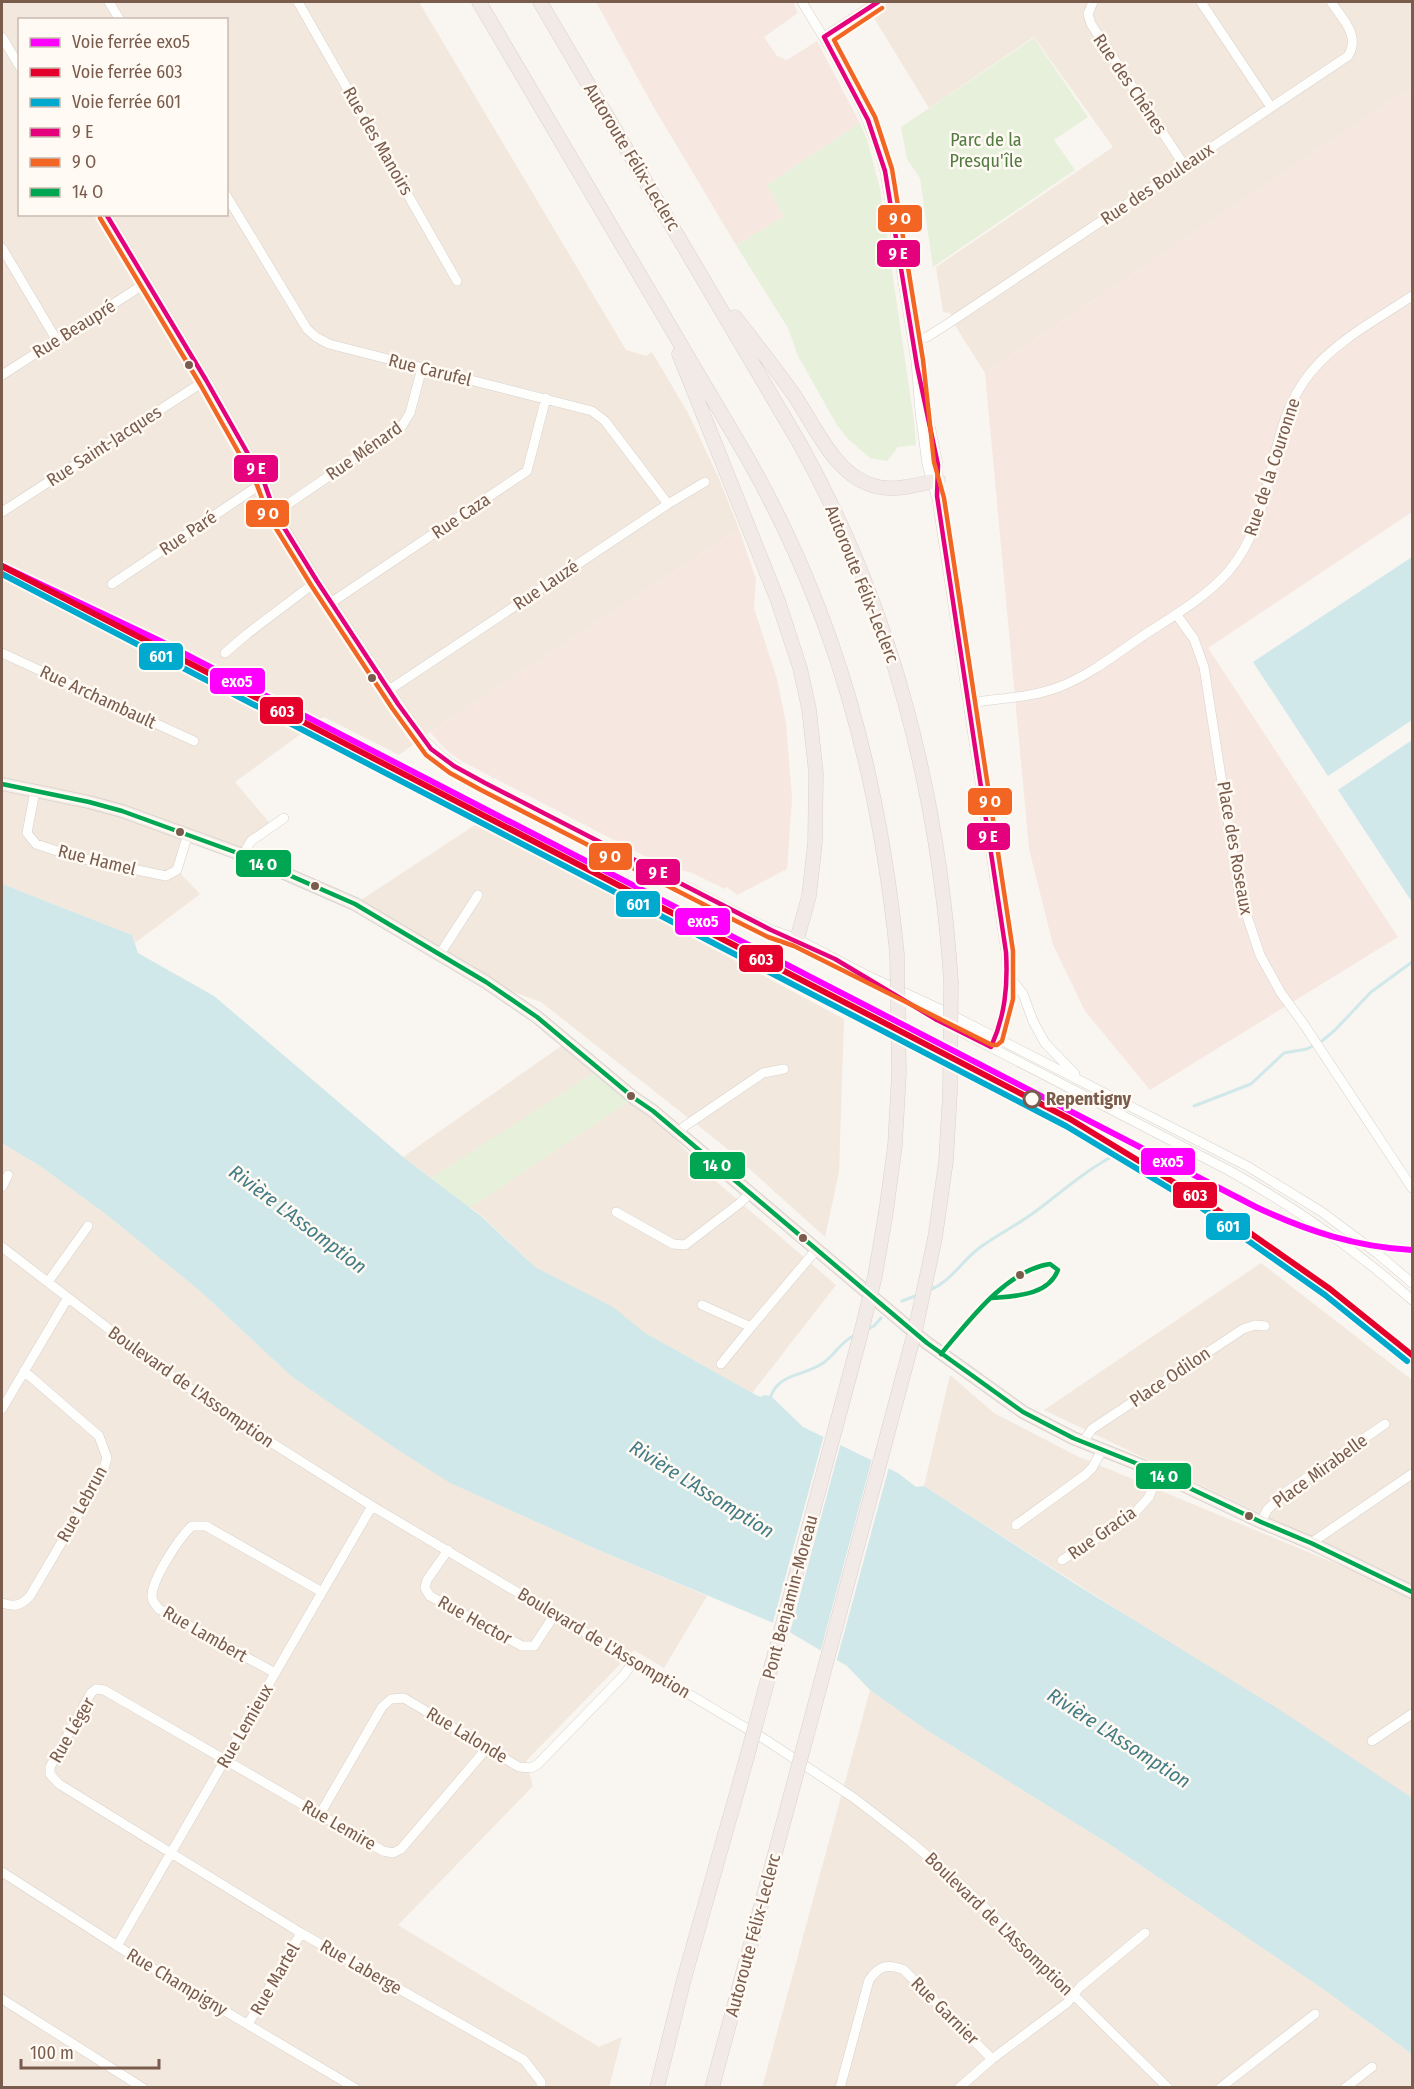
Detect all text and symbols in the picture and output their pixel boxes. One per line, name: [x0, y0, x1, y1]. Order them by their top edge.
legend: [18, 18, 228, 216]
street label: Rue des Chênes: [1088, 30, 1172, 139]
text: Voie ferrée exo5: [72, 31, 190, 53]
text: Voie ferrée 603: [72, 61, 182, 83]
street label: Autoroute Félix-Leclerc: [579, 79, 685, 235]
street label: Rue des Manoirs: [338, 83, 418, 199]
text: Voie ferrée 601: [72, 91, 181, 113]
text: 9 E: [72, 121, 93, 143]
park label: Parc de la Presqu'île: [949, 129, 1023, 172]
street label: Rue des Bouleaux: [1097, 138, 1218, 230]
text: 9 O: [72, 151, 96, 173]
text: 14 O: [72, 181, 103, 203]
line badge: 9 O: [877, 204, 923, 233]
text: 9 O: [889, 209, 911, 228]
line badge: 9 E: [876, 239, 921, 268]
text: 9 E: [888, 244, 908, 263]
street label: Rue Beaupré: [29, 295, 120, 363]
street label: Rue Carufel: [386, 349, 474, 391]
unlabelled marker: [183, 359, 195, 371]
street label: Rue de la Couronne: [1239, 395, 1305, 539]
street label: Rue Saint-Jacques: [42, 401, 166, 491]
street label: Rue Ménard: [322, 417, 406, 485]
line badge: 9 E: [233, 454, 279, 483]
text: 9 E: [246, 459, 266, 478]
street label: Rue Caza: [428, 488, 495, 544]
line badge: 9 O: [245, 499, 290, 528]
street label: Autoroute Félix-Leclerc: [820, 502, 904, 666]
text: 9 O: [257, 504, 279, 523]
street label: Rue Paré: [155, 506, 221, 560]
street label: Rue Lauzé: [509, 555, 583, 615]
line badge: 601: [138, 642, 184, 671]
text: 601: [149, 647, 173, 666]
street label: Rue Archambault: [36, 660, 160, 734]
line badge: exo5: [209, 667, 266, 695]
text: exo5: [221, 672, 253, 691]
unlabelled marker: [366, 672, 378, 684]
line badge: 603: [259, 696, 304, 725]
text: 603: [270, 702, 295, 721]
street label: Place des Roseaux: [1212, 780, 1258, 917]
line badge: 9 O: [967, 787, 1013, 816]
text: 9 O: [979, 792, 1001, 811]
line badge: 9 E: [966, 822, 1011, 851]
unlabelled marker: [174, 826, 186, 838]
text: 9 E: [978, 827, 998, 846]
street label: Rue Hamel: [56, 840, 138, 880]
line badge: 9 O: [588, 842, 633, 871]
text: 9 O: [599, 847, 621, 866]
line badge: 14 O: [235, 849, 292, 878]
text: 14 O: [249, 855, 277, 874]
line badge: 9 E: [635, 858, 681, 886]
text: 9 E: [648, 863, 668, 882]
unlabelled marker: [309, 880, 321, 892]
line badge: 601: [615, 890, 661, 918]
text: 601: [626, 895, 650, 914]
line badge: exo5: [674, 907, 731, 936]
text: exo5: [687, 912, 719, 931]
line badge: 603: [738, 944, 784, 973]
text: 603: [749, 950, 774, 969]
place label: Repentigny: [1046, 1088, 1132, 1110]
unlabelled marker: [625, 1090, 637, 1102]
marker: Repentigny: [1023, 1090, 1041, 1108]
line badge: exo5: [1140, 1147, 1196, 1176]
line badge: 14 O: [689, 1151, 746, 1180]
text: exo5: [1152, 1152, 1184, 1171]
text: 14 O: [703, 1156, 731, 1175]
water label: Rivière L'Assomption: [225, 1160, 371, 1278]
line badge: 603: [1172, 1181, 1218, 1209]
text: 603: [1183, 1186, 1208, 1205]
line badge: 601: [1205, 1212, 1251, 1241]
text: 601: [1216, 1217, 1240, 1236]
unlabelled marker: [797, 1232, 809, 1244]
unlabelled marker: [1014, 1269, 1026, 1281]
street label: Boulevard de L'Assomption: [104, 1321, 278, 1453]
street label: Place Odilon: [1126, 1342, 1214, 1412]
street label: Place Mirabelle: [1268, 1429, 1372, 1513]
water label: Rivière L'Assomption: [625, 1435, 779, 1543]
street label: Rue Lebrun: [52, 1462, 112, 1546]
line badge: 14 O: [1135, 1462, 1192, 1490]
text: 14 O: [1150, 1467, 1178, 1486]
street label: Rue Gracia: [1064, 1501, 1141, 1564]
unlabelled marker: [1243, 1510, 1255, 1522]
street label: Pont Benjamin-Moreau: [757, 1513, 823, 1681]
street label: Boulevard de L'Assomption: [514, 1583, 694, 1703]
street label: Rue Hector: [434, 1591, 516, 1650]
street label: Rue Lambert: [159, 1601, 251, 1667]
street label: Rue Lemieux: [212, 1680, 278, 1772]
water label: Rivière L'Assomption: [1043, 1683, 1195, 1793]
street label: Rue Léger: [44, 1693, 100, 1767]
street label: Rue Lalonde: [422, 1702, 512, 1768]
street label: Rue Lemire: [298, 1795, 380, 1855]
street label: Boulevard de L'Assomption: [920, 1848, 1078, 2000]
street label: Autoroute Félix-Leclerc: [721, 1851, 785, 2019]
street label: Rue Laberge: [316, 1935, 406, 1999]
street label: Rue Martel: [246, 1939, 305, 2019]
street label: Rue Champigny: [123, 1943, 231, 2021]
street label: Rue Garnier: [906, 1972, 984, 2050]
scale bar: [21, 2032, 159, 2070]
text: 100 m: [30, 2042, 74, 2064]

